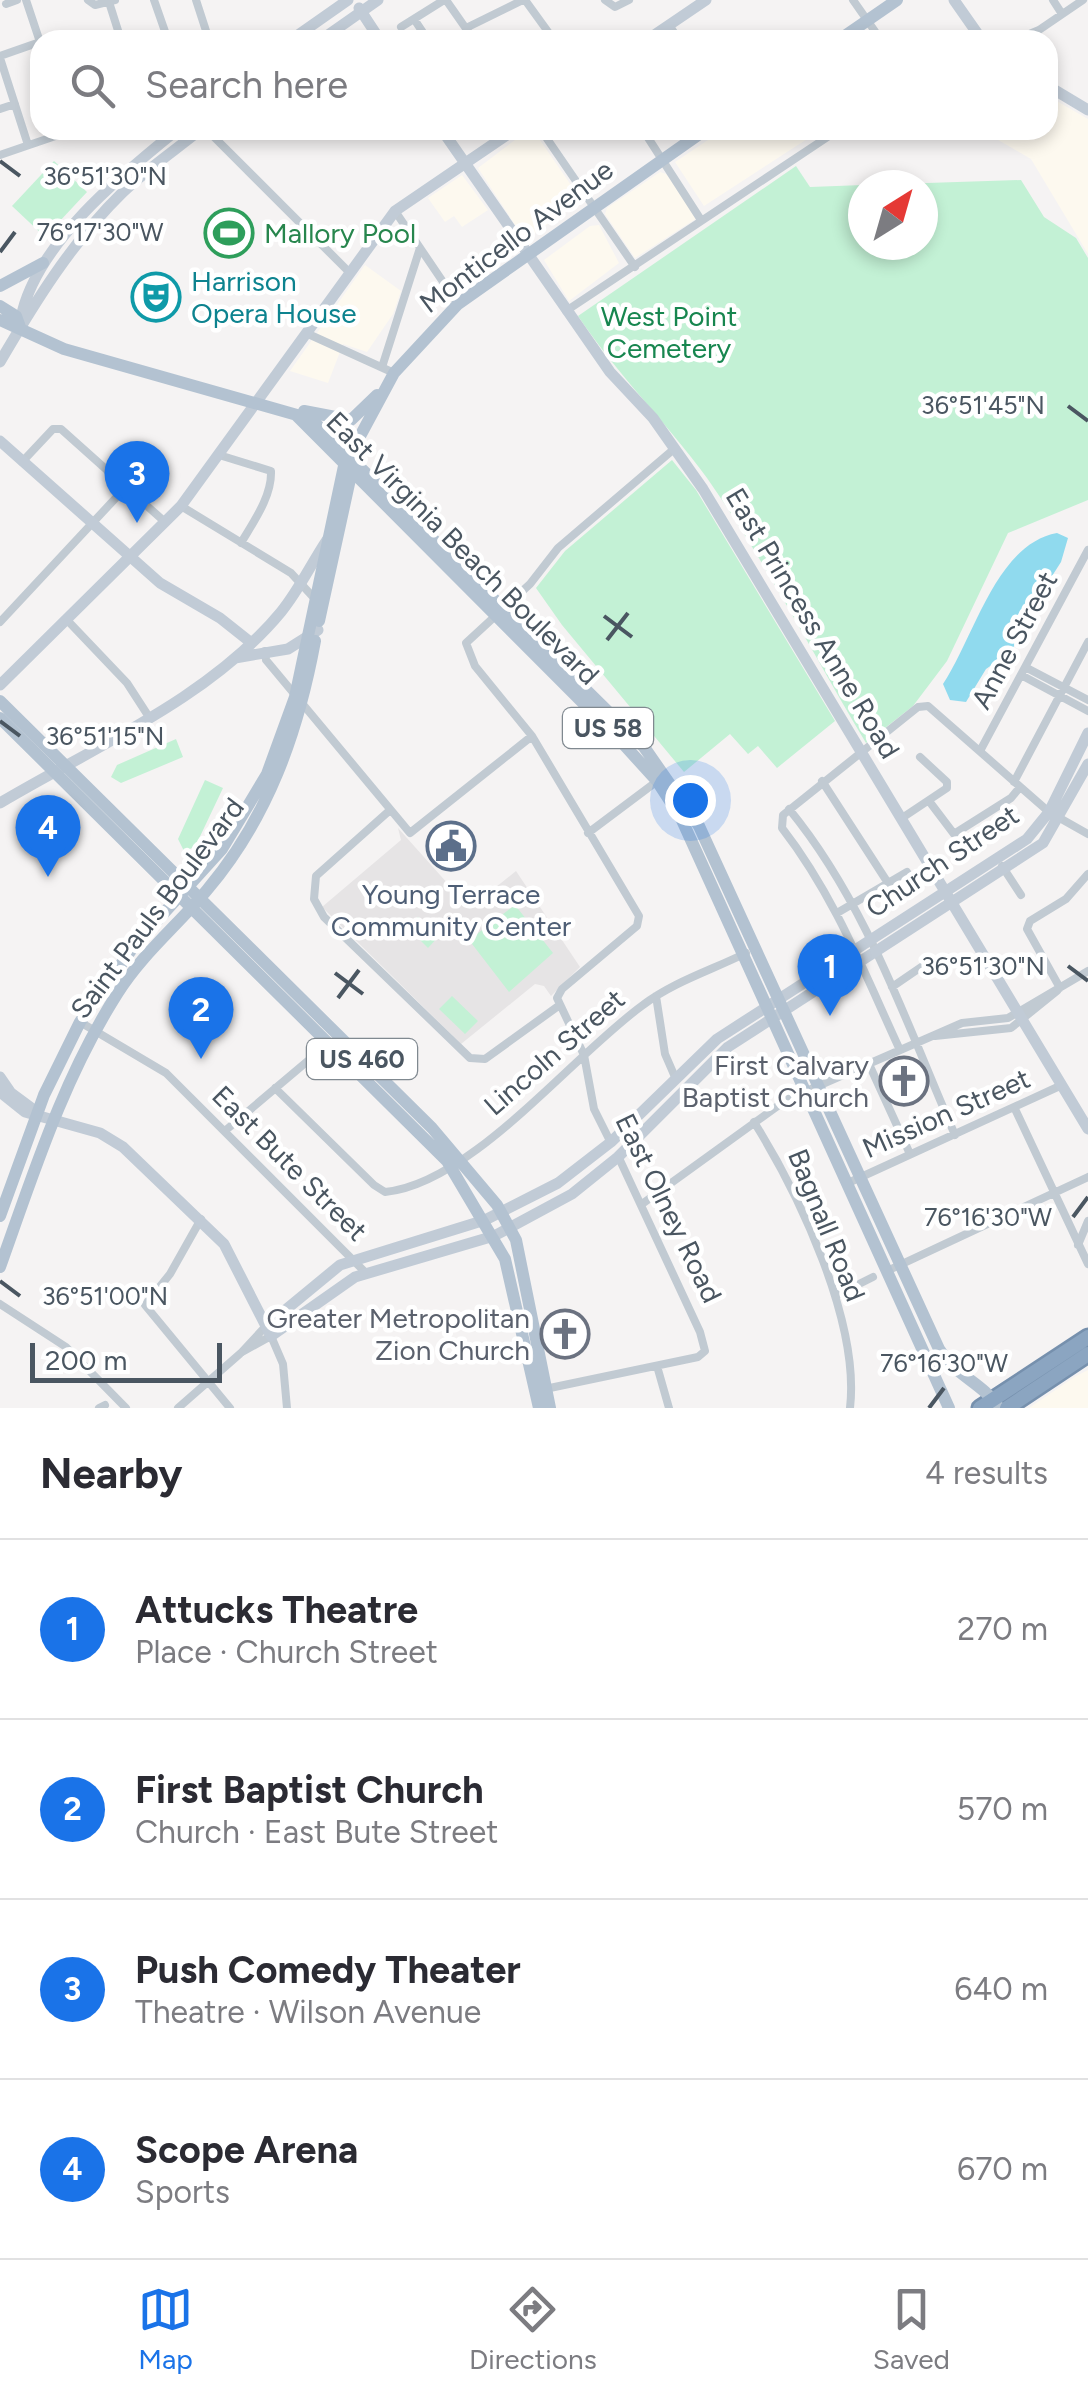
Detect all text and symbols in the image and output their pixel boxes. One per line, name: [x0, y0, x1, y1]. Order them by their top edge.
search box: [30, 30, 1058, 140]
icon: search: [65, 58, 120, 113]
text: Search here: [145, 62, 348, 108]
street label: Monticello Avenue: [413, 152, 619, 320]
text: 36°51'30"N: [43, 161, 167, 191]
north arrow: [848, 170, 938, 260]
sports icon: Mallory Pool: [203, 207, 255, 259]
place label: Mallory Pool: [264, 216, 416, 250]
text: 76°17'30"W: [36, 217, 164, 247]
place label: Harrison Opera House: [191, 264, 356, 330]
theatre icon: Harrison Opera House: [130, 271, 182, 323]
park label: West Point Cemetery: [601, 299, 737, 365]
text: 36°51'45"N: [921, 390, 1045, 420]
street label: East Virginia Beach Boulevard: [320, 405, 606, 691]
pin: 3: [104, 440, 170, 523]
street label: East Princess Anne Road: [719, 482, 907, 764]
street label: Anne Street: [964, 565, 1064, 715]
road number: US 58: [563, 708, 653, 748]
text: 36°51'15"N: [46, 721, 164, 751]
your location: [665, 775, 716, 826]
street label: Saint Pauls Boulevard: [63, 791, 251, 1025]
pin: 4: [15, 794, 80, 877]
street label: Church Street: [859, 797, 1025, 925]
public building icon: Young Terrace Community Center: [425, 820, 477, 872]
place label: Young Terrace Community Center: [331, 877, 572, 943]
pin: 1: [798, 934, 862, 1016]
text: 36°51'30"N: [921, 951, 1045, 981]
pin: 2: [168, 976, 234, 1059]
street label: Lincoln Street: [477, 982, 631, 1122]
road number: US 460: [307, 1039, 417, 1079]
place label: First Calvary Baptist Church: [682, 1048, 869, 1114]
church icon: First Calvary Baptist Church: [878, 1055, 930, 1107]
street label: Mission Street: [857, 1061, 1035, 1165]
street label: East Bute Street: [205, 1078, 375, 1248]
street label: East Olney Road: [609, 1108, 729, 1308]
street label: Bagnall Road: [781, 1144, 873, 1306]
text: 76°16'30"W: [924, 1202, 1052, 1232]
text: 36°51'00"N: [42, 1281, 168, 1311]
place label: Greater Metropolitan Zion Church: [266, 1301, 530, 1367]
church icon: Greater Metropolitan Zion Church: [539, 1308, 591, 1360]
scale bar: [30, 1338, 222, 1382]
text: 200 m: [45, 1343, 127, 1377]
text: 76°16'30"W: [880, 1348, 1008, 1378]
text: Nearby: [40, 1448, 182, 1499]
text: 4 results: [925, 1454, 1048, 1492]
text: Attucks Theatre: [135, 1587, 418, 1633]
text: 1: [66, 1610, 79, 1648]
text: 270 m: [957, 1610, 1048, 1648]
text: Place · Church Street: [135, 1633, 438, 1671]
text: First Baptist Church: [135, 1767, 484, 1813]
text: 2: [63, 1790, 82, 1828]
text: 570 m: [957, 1790, 1048, 1828]
text: Church · East Bute Street: [135, 1813, 498, 1851]
text: Push Comedy Theater: [135, 1947, 521, 1993]
text: 3: [64, 1970, 81, 2008]
text: 640 m: [954, 1970, 1048, 2008]
text: Theatre · Wilson Avenue: [135, 1993, 481, 2031]
text: Scope Arena: [135, 2127, 358, 2173]
text: 4: [62, 2150, 83, 2188]
text: 670 m: [957, 2150, 1048, 2188]
text: Sports: [135, 2173, 230, 2211]
tab: Map: [138, 2282, 193, 2376]
tab: Directions: [469, 2282, 597, 2376]
tab: Saved: [873, 2282, 950, 2376]

